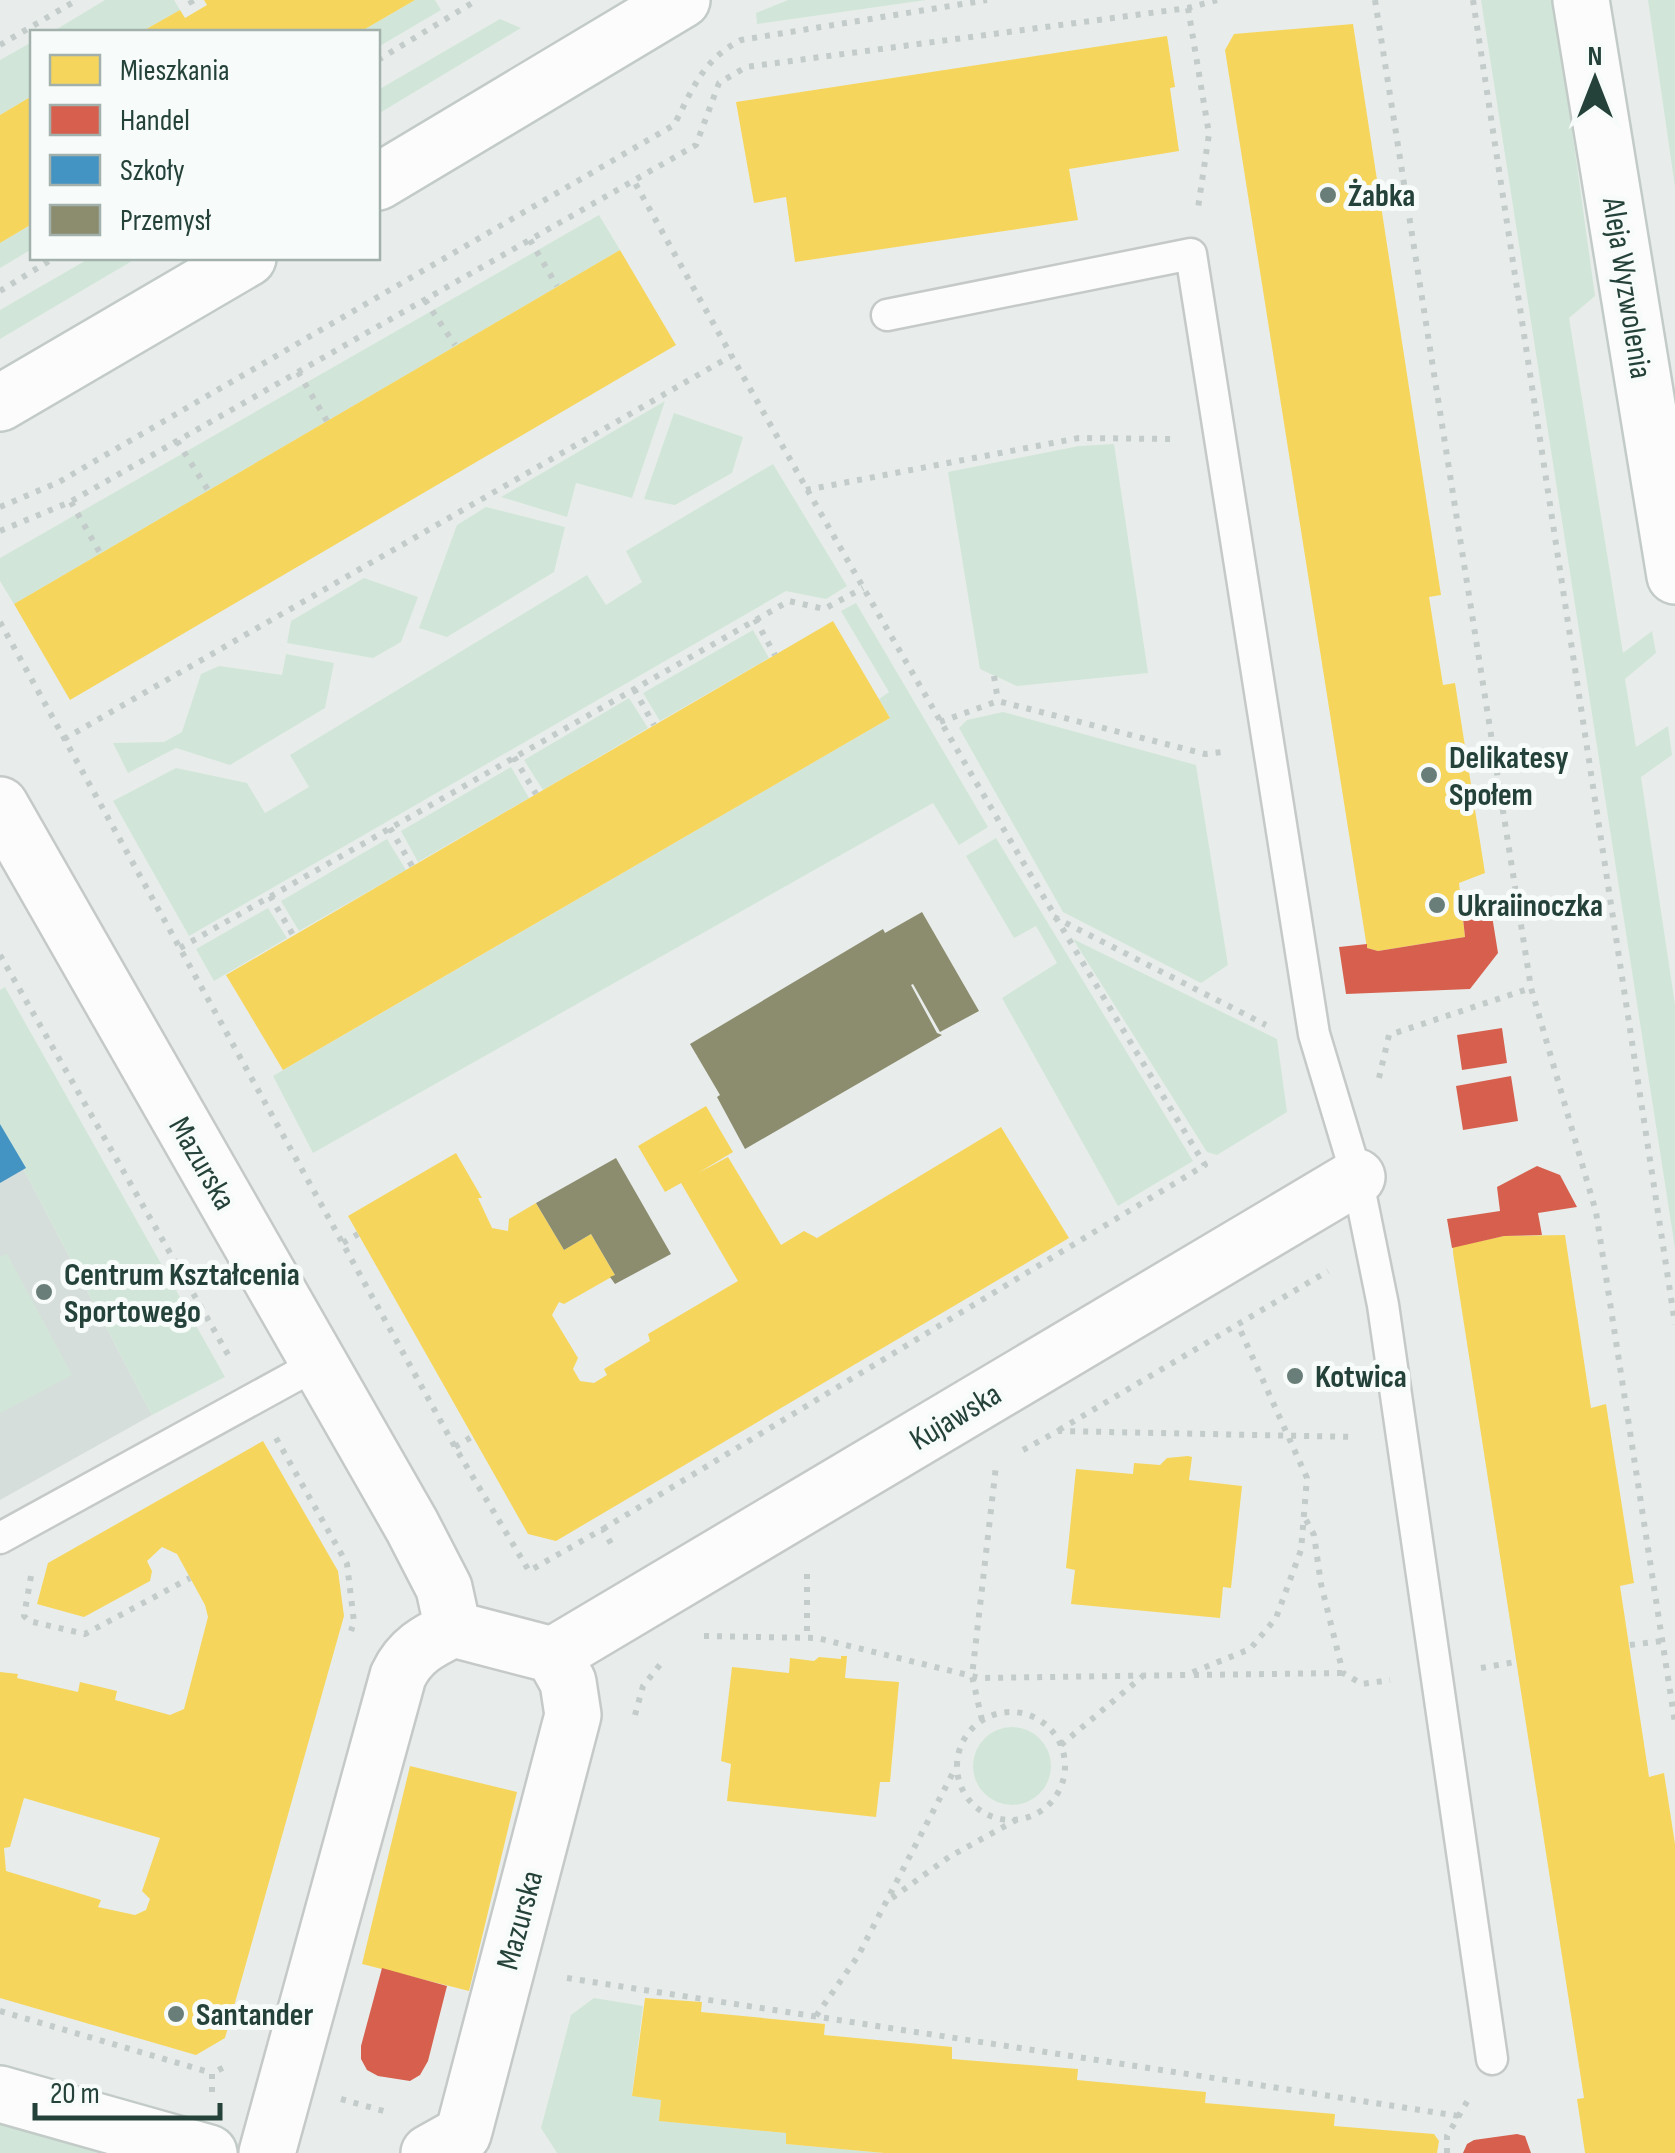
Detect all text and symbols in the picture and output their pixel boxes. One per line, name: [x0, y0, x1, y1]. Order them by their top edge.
legend: [30, 30, 380, 260]
north arrow: [1545, 30, 1645, 130]
text: N: [1588, 40, 1602, 73]
text: Mieszkania: [120, 53, 230, 89]
text: Handel: [120, 103, 190, 139]
text: Szkoły: [120, 153, 185, 189]
place label: Żabka: [1348, 177, 1415, 216]
marker: Żabka: [1317, 184, 1339, 206]
street label: Aleja Wyzwolenia: [1593, 194, 1660, 381]
text: Przemysł: [120, 203, 211, 239]
place label: Delikatesy Społem: [1449, 739, 1569, 815]
marker: Delikatesy Społem: [1418, 764, 1440, 786]
place label: Ukraiinoczka: [1457, 887, 1603, 926]
marker: Ukraiinoczka: [1426, 894, 1448, 916]
street label: Mazurska: [160, 1110, 244, 1217]
place label: Centrum Kształcenia Sportowego: [64, 1256, 300, 1332]
marker: Centrum Kształcenia Sportowego: [33, 1281, 55, 1303]
place label: Kotwica: [1315, 1358, 1407, 1397]
marker: Kotwica: [1284, 1365, 1306, 1387]
street label: Kujawska: [903, 1375, 1008, 1460]
street label: Mazurska: [489, 1867, 552, 1974]
place label: Santander: [196, 1996, 313, 2035]
marker: Santander: [165, 2003, 187, 2025]
scale bar: [35, 2058, 220, 2120]
text: 20 m: [50, 2076, 100, 2112]

